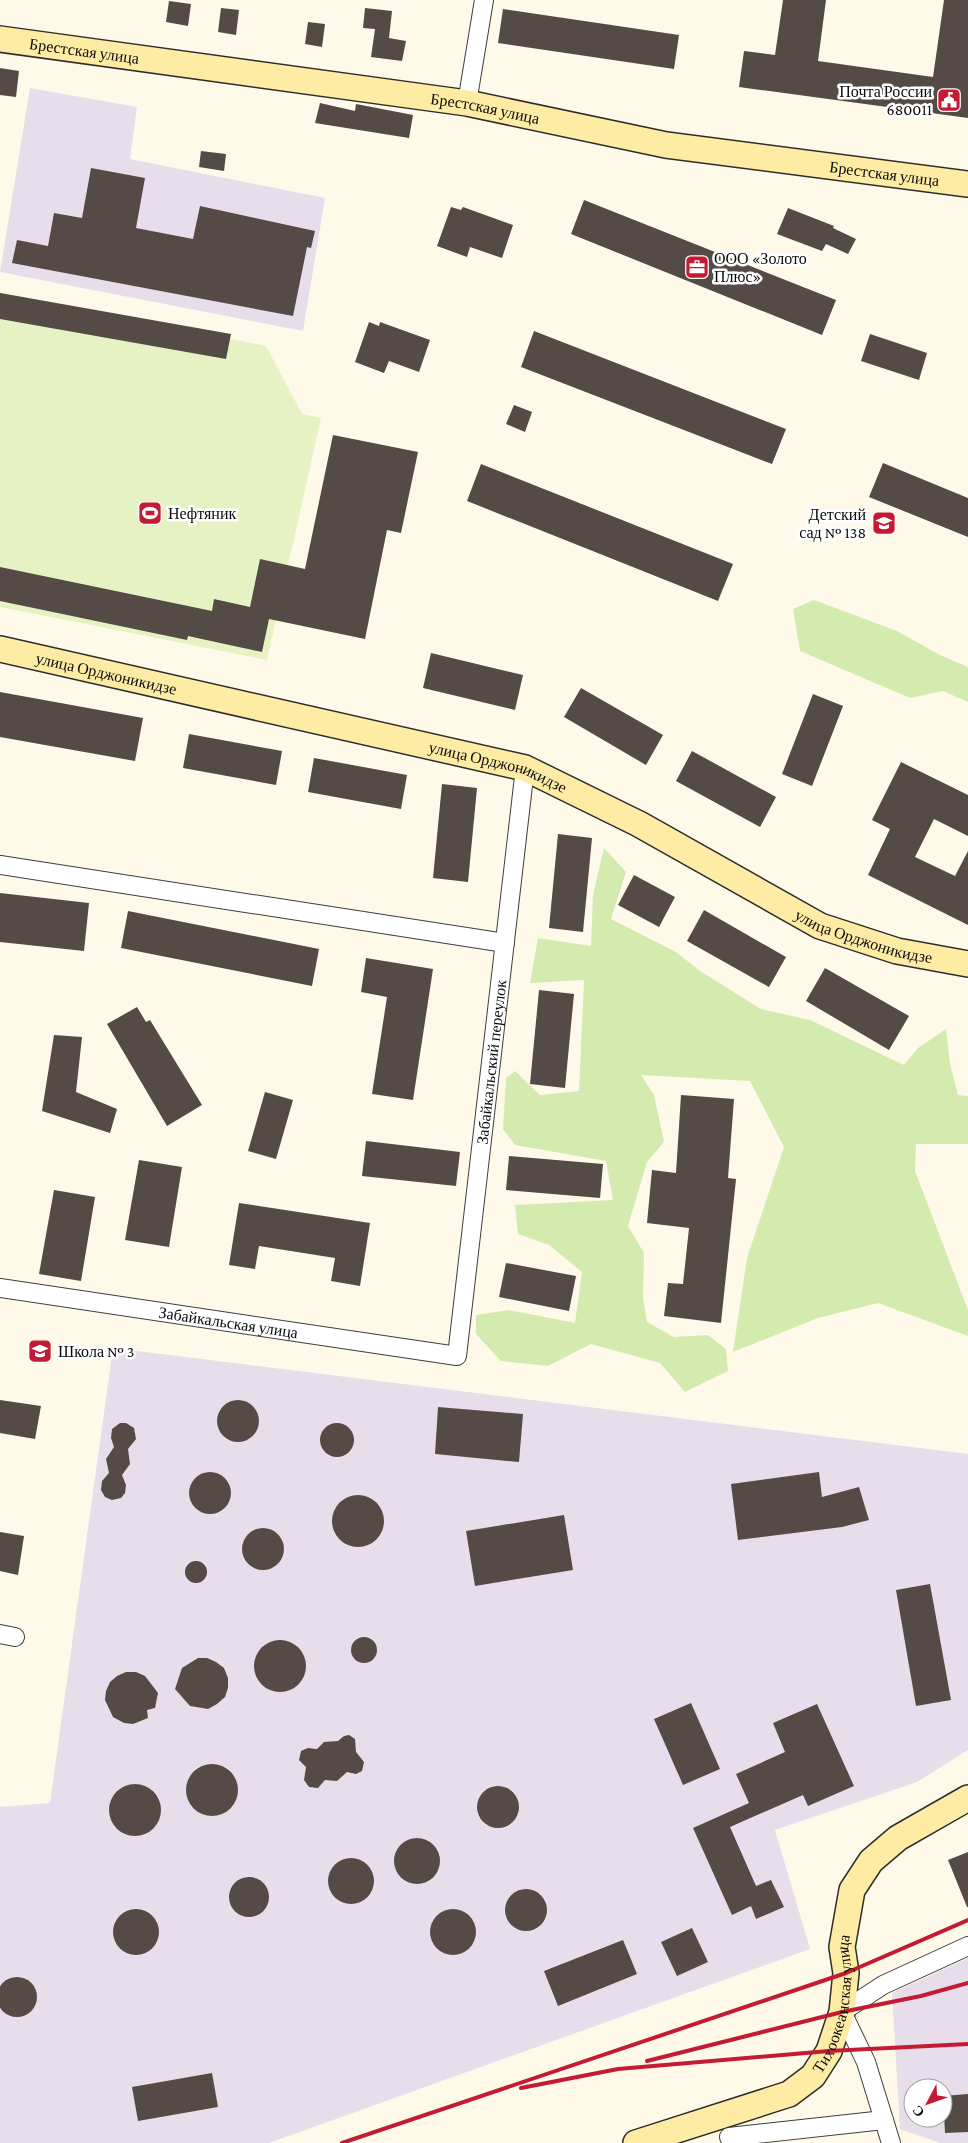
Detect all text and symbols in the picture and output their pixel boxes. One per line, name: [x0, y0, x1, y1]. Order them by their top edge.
street label: Брестская улица: [28, 35, 140, 67]
place label: Почта России 680011: [839, 83, 932, 118]
public building icon: Почта России 680011: [936, 87, 962, 113]
street label: Брестская улица: [430, 90, 541, 127]
street label: Брестская улица: [828, 158, 940, 189]
place label: ООО «Золото Плюс»: [714, 250, 807, 285]
office icon: ООО «Золото Плюс»: [684, 254, 710, 280]
sports icon: Нефтяник: [137, 500, 163, 526]
place label: Нефтяник: [168, 505, 236, 523]
place label: Детский сад № 138: [799, 506, 866, 542]
school or university icon: Детский сад № 138: [871, 510, 897, 536]
street label: улица Орджоникидзе: [34, 649, 178, 697]
street label: улица Орджоникидзе: [427, 738, 570, 796]
street label: улица Орджоникидзе: [792, 905, 934, 966]
street label: Забайкальский переулок: [473, 979, 509, 1145]
street label: Забайкальская улица: [158, 1303, 299, 1341]
school or university icon: Школа № 3: [27, 1338, 53, 1364]
place label: Школа № 3: [58, 1343, 134, 1360]
street label: Тихоокеанская улица: [809, 1933, 855, 2076]
north arrow: [903, 2078, 953, 2128]
text: С: [909, 2102, 928, 2121]

